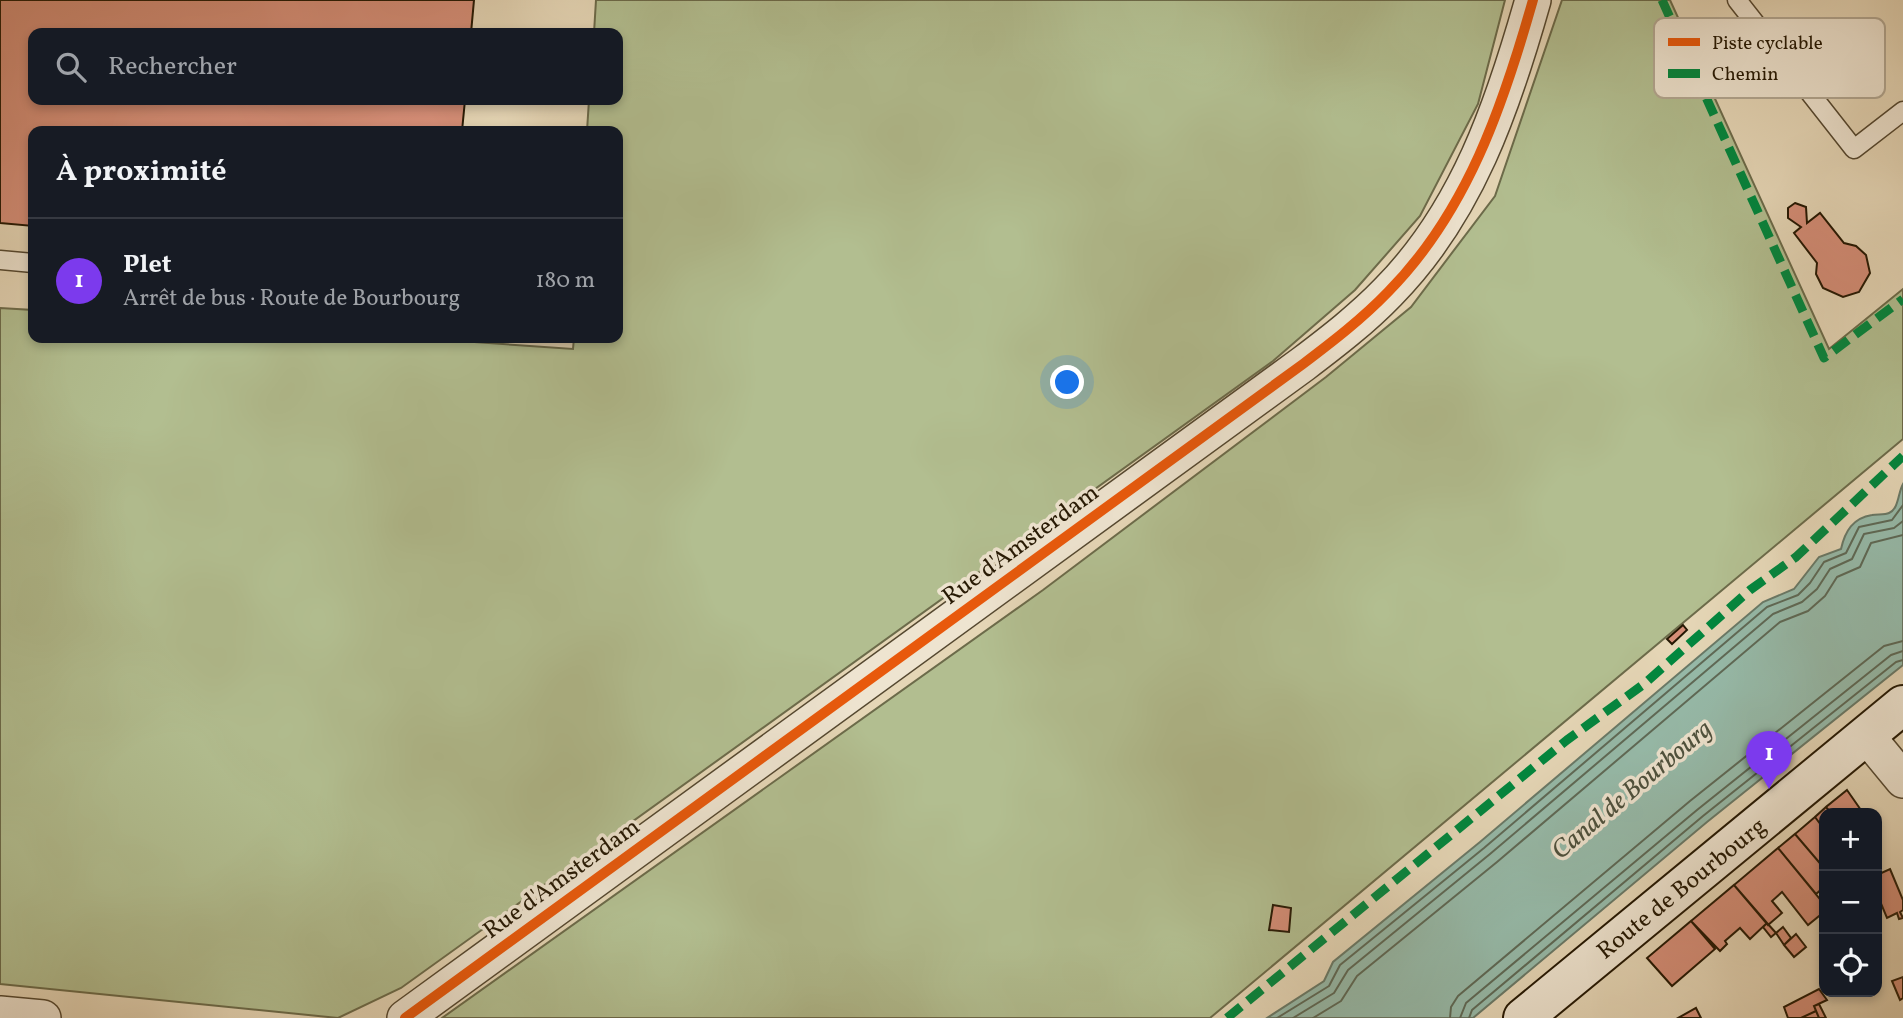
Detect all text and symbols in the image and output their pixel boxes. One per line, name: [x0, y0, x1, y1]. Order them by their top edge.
legend: [1654, 18, 1885, 98]
search box: [28, 28, 623, 105]
text: Piste cyclable: [1712, 31, 1823, 57]
icon: search: [52, 48, 90, 86]
text: Rechercher: [108, 49, 237, 85]
text: Chemin: [1712, 62, 1779, 88]
text: À proximité: [56, 151, 227, 193]
text: Plet: [123, 247, 172, 283]
text: 1: [74, 265, 84, 297]
text: 180 m: [536, 265, 595, 297]
text: Arrêt de bus · Route de Bourbourg: [123, 283, 460, 315]
your location: [1050, 365, 1084, 399]
street label: Rue d'Amsterdam: [936, 477, 1107, 614]
water label: Canal de Bourbourg: [1544, 712, 1720, 869]
pin: 1: [1746, 731, 1792, 789]
map controls: [1819, 808, 1882, 997]
button: +: [1819, 808, 1882, 871]
street label: Route de Bourbourg: [1590, 810, 1774, 969]
street label: Rue d'Amsterdam: [477, 811, 648, 948]
button: −: [1819, 871, 1882, 934]
button: locate: [1819, 934, 1882, 997]

